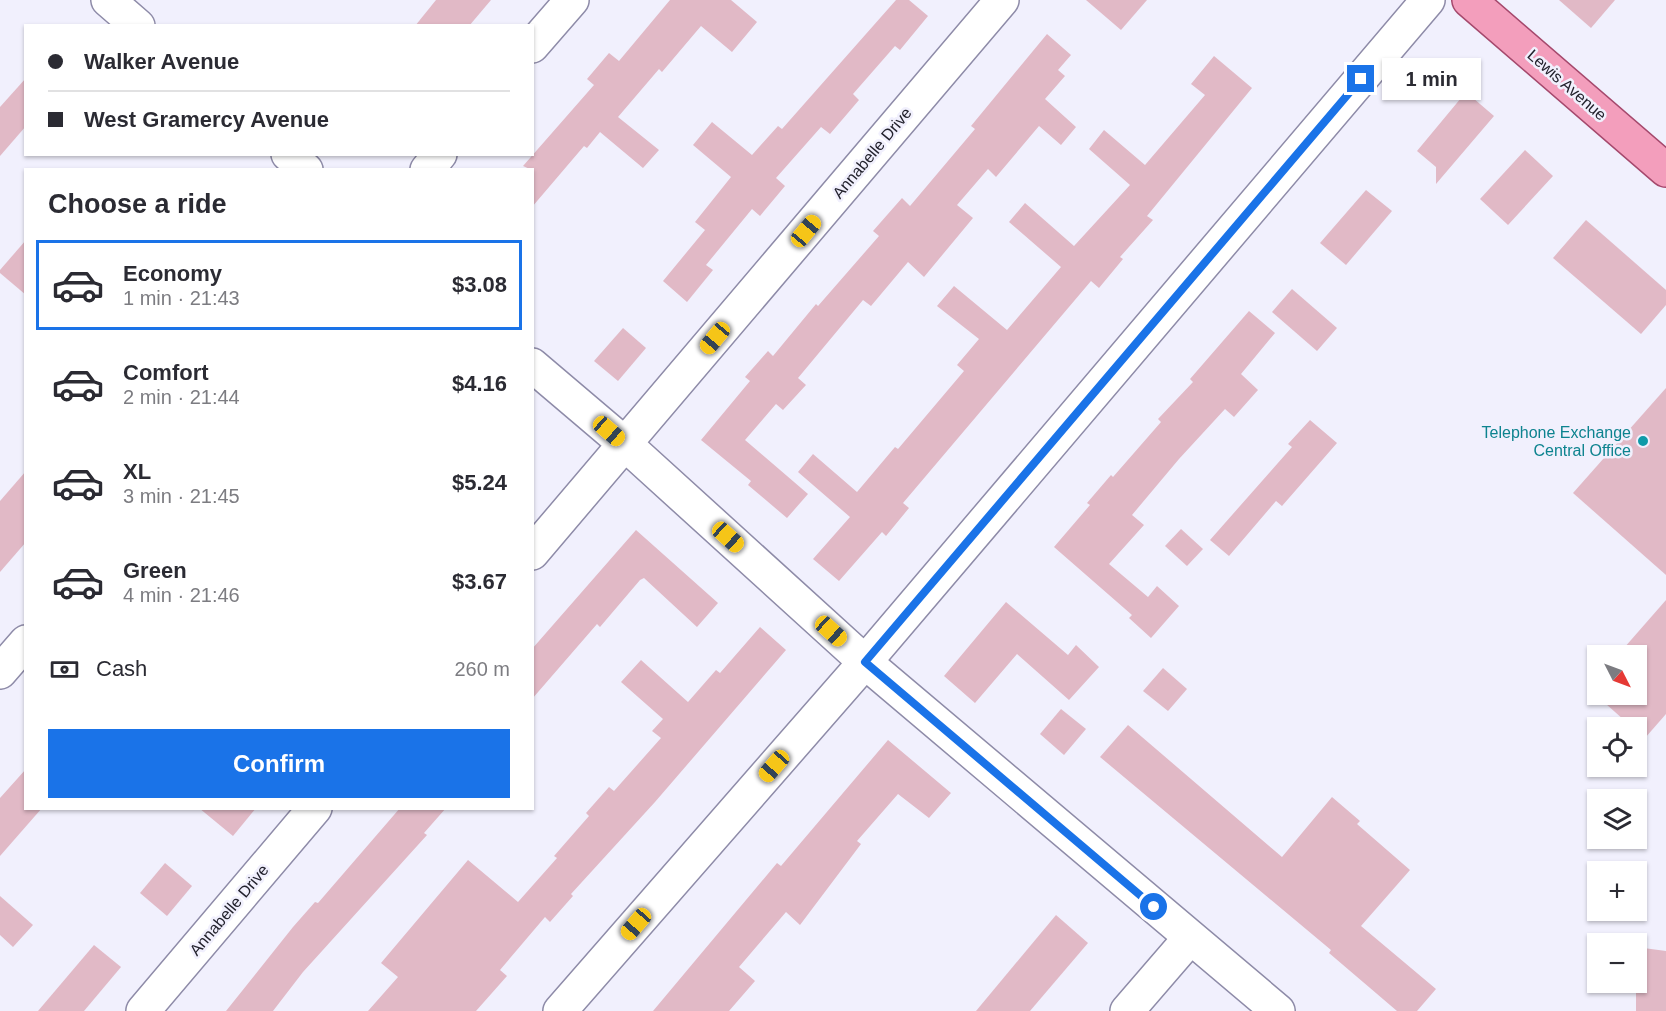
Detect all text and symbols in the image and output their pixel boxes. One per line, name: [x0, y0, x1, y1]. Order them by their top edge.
street label: Lewis Avenue: [1524, 46, 1610, 124]
text: Walker Avenue: [84, 49, 239, 74]
callout: 1 min: [1382, 58, 1481, 100]
route end: [1347, 65, 1374, 92]
text: 1 min: [1405, 68, 1458, 90]
street label: Annabelle Drive: [829, 104, 915, 202]
text: West Gramercy Avenue: [84, 107, 329, 132]
text: Choose a ride: [48, 189, 227, 219]
car: [788, 211, 824, 251]
icon: car: [51, 258, 105, 312]
text: Economy: [123, 261, 222, 286]
text: $3.08: [452, 272, 507, 297]
text: 1 min · 21:43: [123, 287, 240, 309]
car: [697, 318, 733, 358]
icon: car: [51, 357, 105, 411]
text: Comfort: [123, 360, 209, 385]
text: $4.16: [452, 371, 507, 396]
text: 2 min · 21:44: [123, 386, 240, 408]
car: [590, 412, 628, 450]
place label: Telephone Exchange Central Office: [1482, 424, 1631, 459]
marker: Telephone Exchange Central Office: [1636, 434, 1650, 448]
icon: car: [51, 456, 105, 510]
text: XL: [123, 459, 151, 484]
text: $5.24: [452, 470, 507, 495]
text: 3 min · 21:45: [123, 485, 240, 507]
car: [709, 518, 747, 556]
icon: car: [51, 555, 105, 609]
text: Green: [123, 558, 187, 583]
text: $3.67: [452, 569, 507, 594]
text: 4 min · 21:46: [123, 584, 240, 606]
car: [812, 612, 850, 650]
north arrow: [1587, 645, 1647, 705]
map controls: [1587, 645, 1647, 993]
icon: cash: [48, 653, 81, 686]
text: Cash: [96, 656, 147, 681]
text: 260 m: [454, 658, 510, 680]
button: locate: [1587, 717, 1647, 777]
button: Confirm: [48, 729, 510, 798]
car: [755, 747, 793, 785]
button: layers: [1587, 789, 1647, 849]
street label: Annabelle Drive: [186, 861, 272, 959]
button: +: [1587, 861, 1647, 921]
route start: [1140, 893, 1167, 920]
car: [617, 905, 655, 943]
button: −: [1587, 933, 1647, 993]

